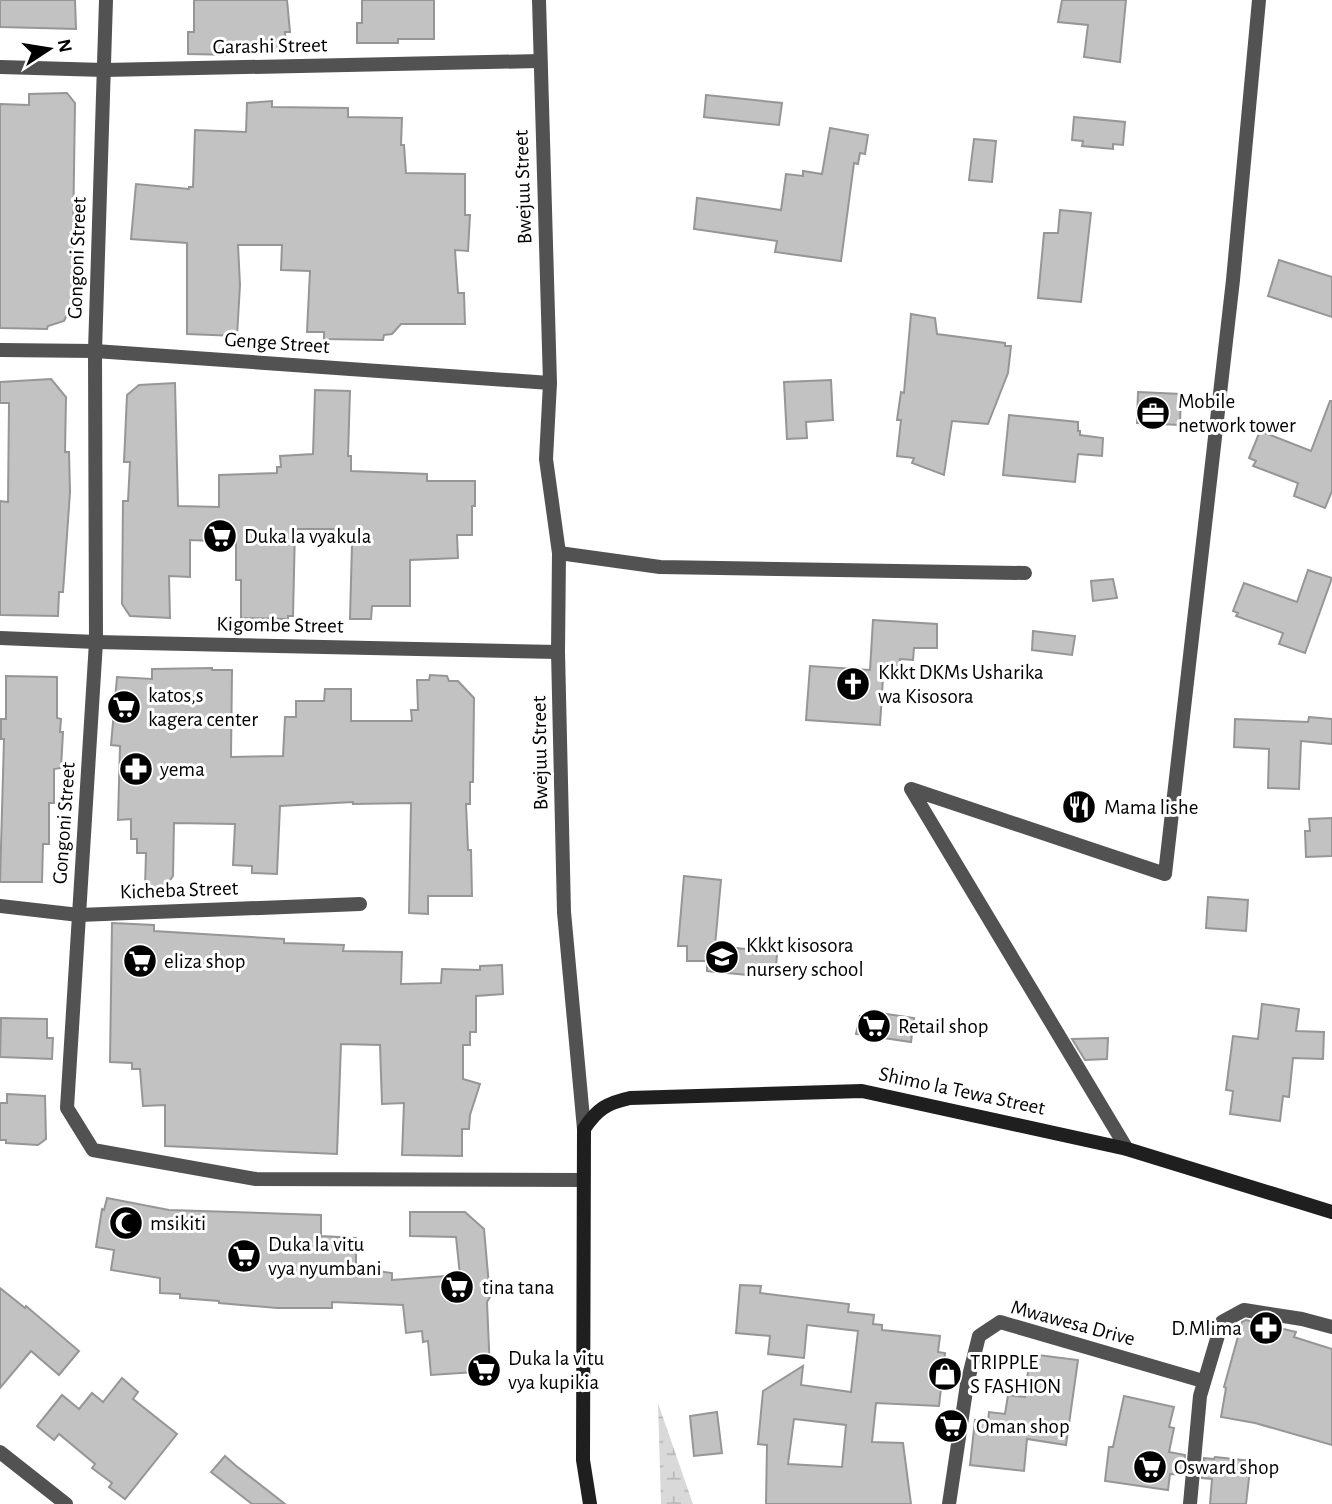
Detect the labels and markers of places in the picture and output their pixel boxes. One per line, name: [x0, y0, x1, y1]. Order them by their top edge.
place label: Mobile network tower: [1178, 391, 1296, 436]
office icon: Mobile network tower: [1134, 394, 1172, 432]
supermarket icon: Duka la vyakula: [201, 517, 239, 555]
place label: Duka la vyakula: [244, 526, 372, 547]
place label: Kkkt DKMs Usharika wa Kisosora: [878, 662, 1044, 707]
church icon: Kkkt DKMs Usharika wa Kisosora: [834, 665, 872, 703]
place label: katos,s kagera center: [148, 685, 258, 730]
supermarket icon: katos,s kagera center: [105, 688, 143, 726]
pharmacy icon: yema: [117, 750, 155, 788]
place label: yema: [159, 759, 205, 780]
restaurant icon: Mama lishe: [1060, 788, 1098, 826]
place label: Mama lishe: [1104, 797, 1198, 818]
place label: Kkkt kisosora nursery school: [746, 935, 864, 980]
school or university icon: Kkkt kisosora nursery school: [703, 938, 741, 976]
supermarket icon: eliza shop: [121, 942, 159, 980]
place label: eliza shop: [164, 951, 245, 972]
supermarket icon: Retail shop: [855, 1007, 893, 1045]
place label: Retail shop: [898, 1016, 988, 1037]
mosque icon: msikiti: [107, 1204, 145, 1242]
place label: msikiti: [150, 1213, 206, 1234]
place label: Duka la vitu vya nyumbani: [268, 1234, 382, 1279]
supermarket icon: Duka la vitu vya nyumbani: [225, 1237, 263, 1275]
supermarket icon: tina tana: [438, 1268, 476, 1306]
place label: tina tana: [482, 1277, 555, 1298]
pharmacy icon: D.Mlima: [1247, 1309, 1285, 1347]
place label: D.Mlima: [1171, 1318, 1242, 1339]
place label: Duka la vitu vya kupikia: [508, 1348, 605, 1393]
supermarket icon: Duka la vitu vya kupikia: [465, 1351, 503, 1389]
place label: TRIPPLE S FASHION: [970, 1352, 1061, 1397]
shop icon: TRIPPLE S FASHION: [926, 1355, 964, 1393]
supermarket icon: Oman shop: [932, 1407, 970, 1445]
place label: Oman shop: [976, 1416, 1070, 1437]
supermarket icon: Osward shop: [1131, 1448, 1169, 1486]
place label: Osward shop: [1174, 1457, 1279, 1478]

